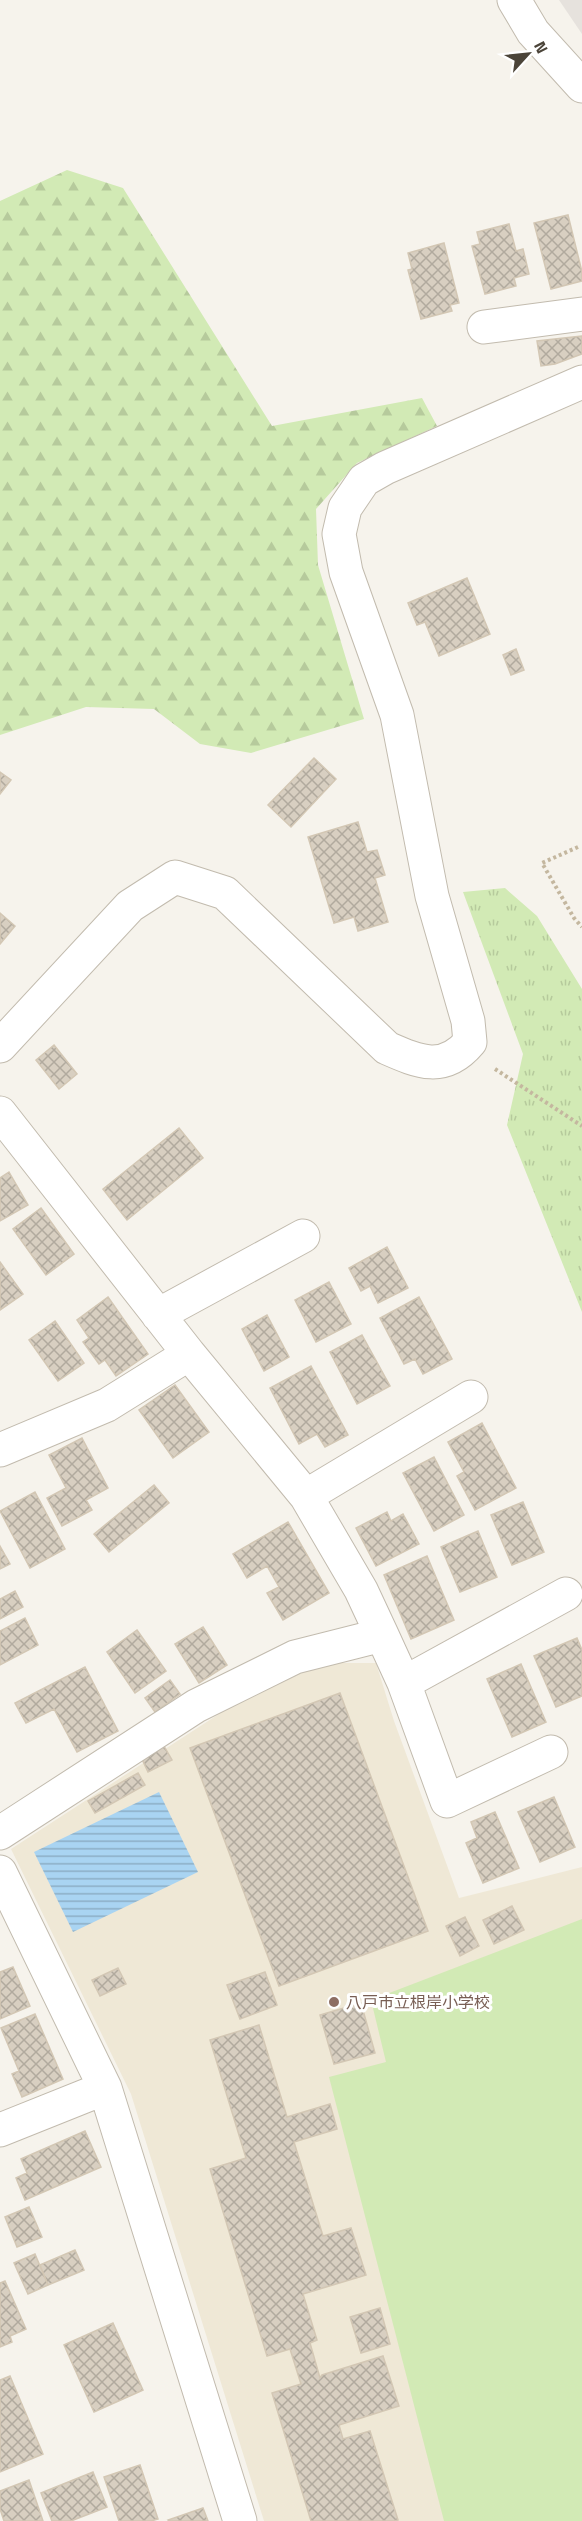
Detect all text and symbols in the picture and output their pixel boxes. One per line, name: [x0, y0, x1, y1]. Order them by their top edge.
north arrow: [498, 24, 558, 84]
text: N: [528, 37, 555, 58]
place label: 八戸市立根岸小学校: [346, 1990, 490, 2014]
marker: 八戸市立根岸小学校: [327, 1995, 341, 2009]

